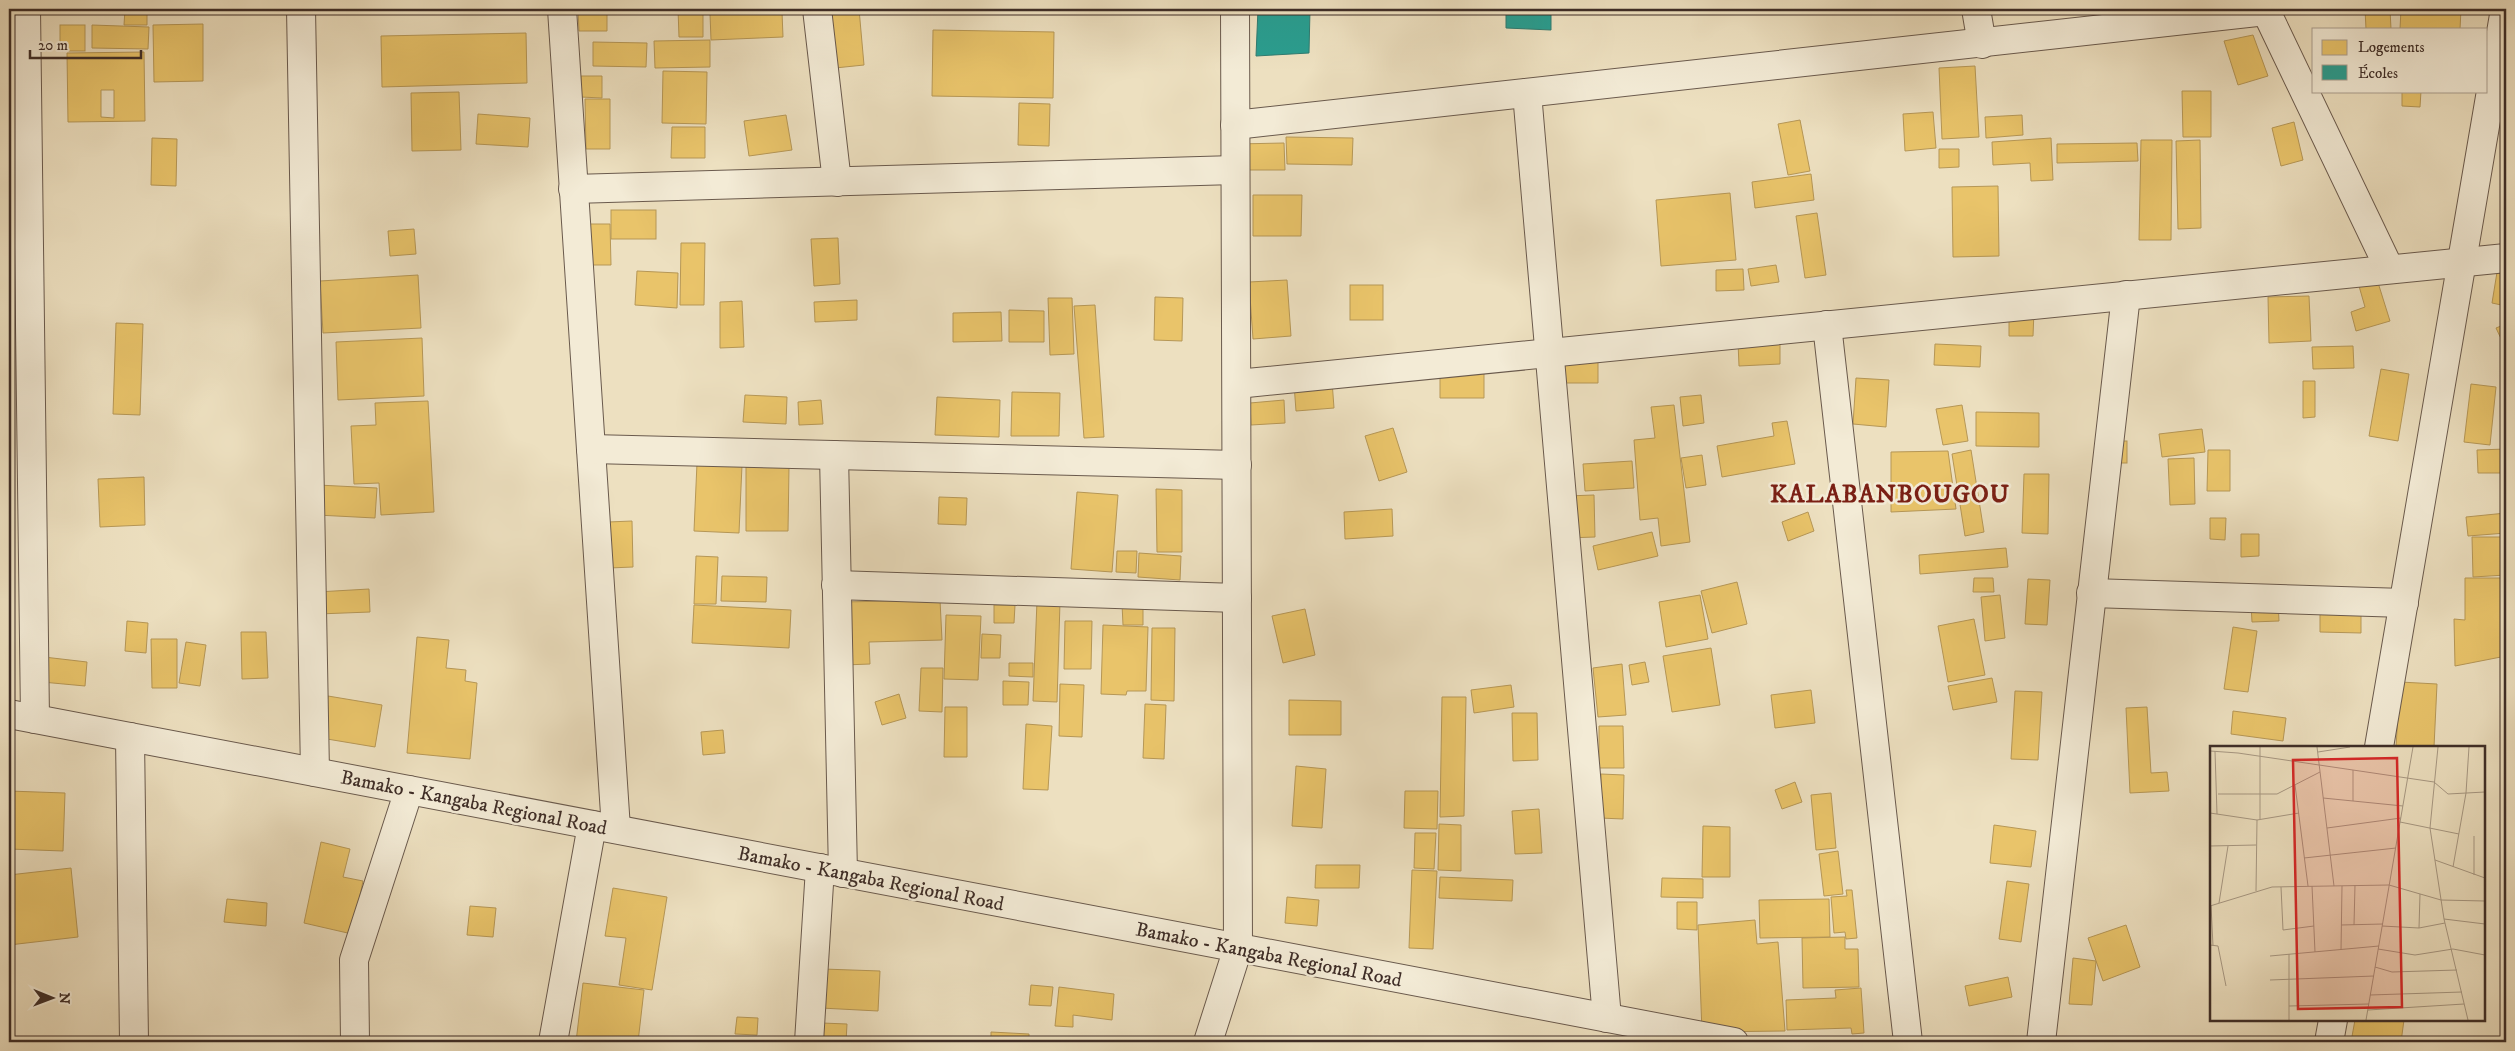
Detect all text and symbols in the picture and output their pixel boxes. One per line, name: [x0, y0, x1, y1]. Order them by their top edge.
scale bar: [30, 28, 141, 60]
legend: [2312, 28, 2488, 92]
text: 20 m: [38, 36, 68, 55]
text: Logements: [2358, 38, 2425, 57]
text: Écoles: [2358, 64, 2398, 83]
district label: KALABANBOUGOU: [1770, 479, 2010, 510]
inset map: [2210, 746, 2485, 1021]
street label: Bamako - Kangaba Regional Road: [338, 765, 609, 842]
street label: Bamako - Kangaba Regional Road: [735, 841, 1006, 918]
street label: Bamako - Kangaba Regional Road: [1133, 917, 1404, 994]
north arrow: [28, 974, 78, 1024]
text: N: [55, 992, 73, 1005]

